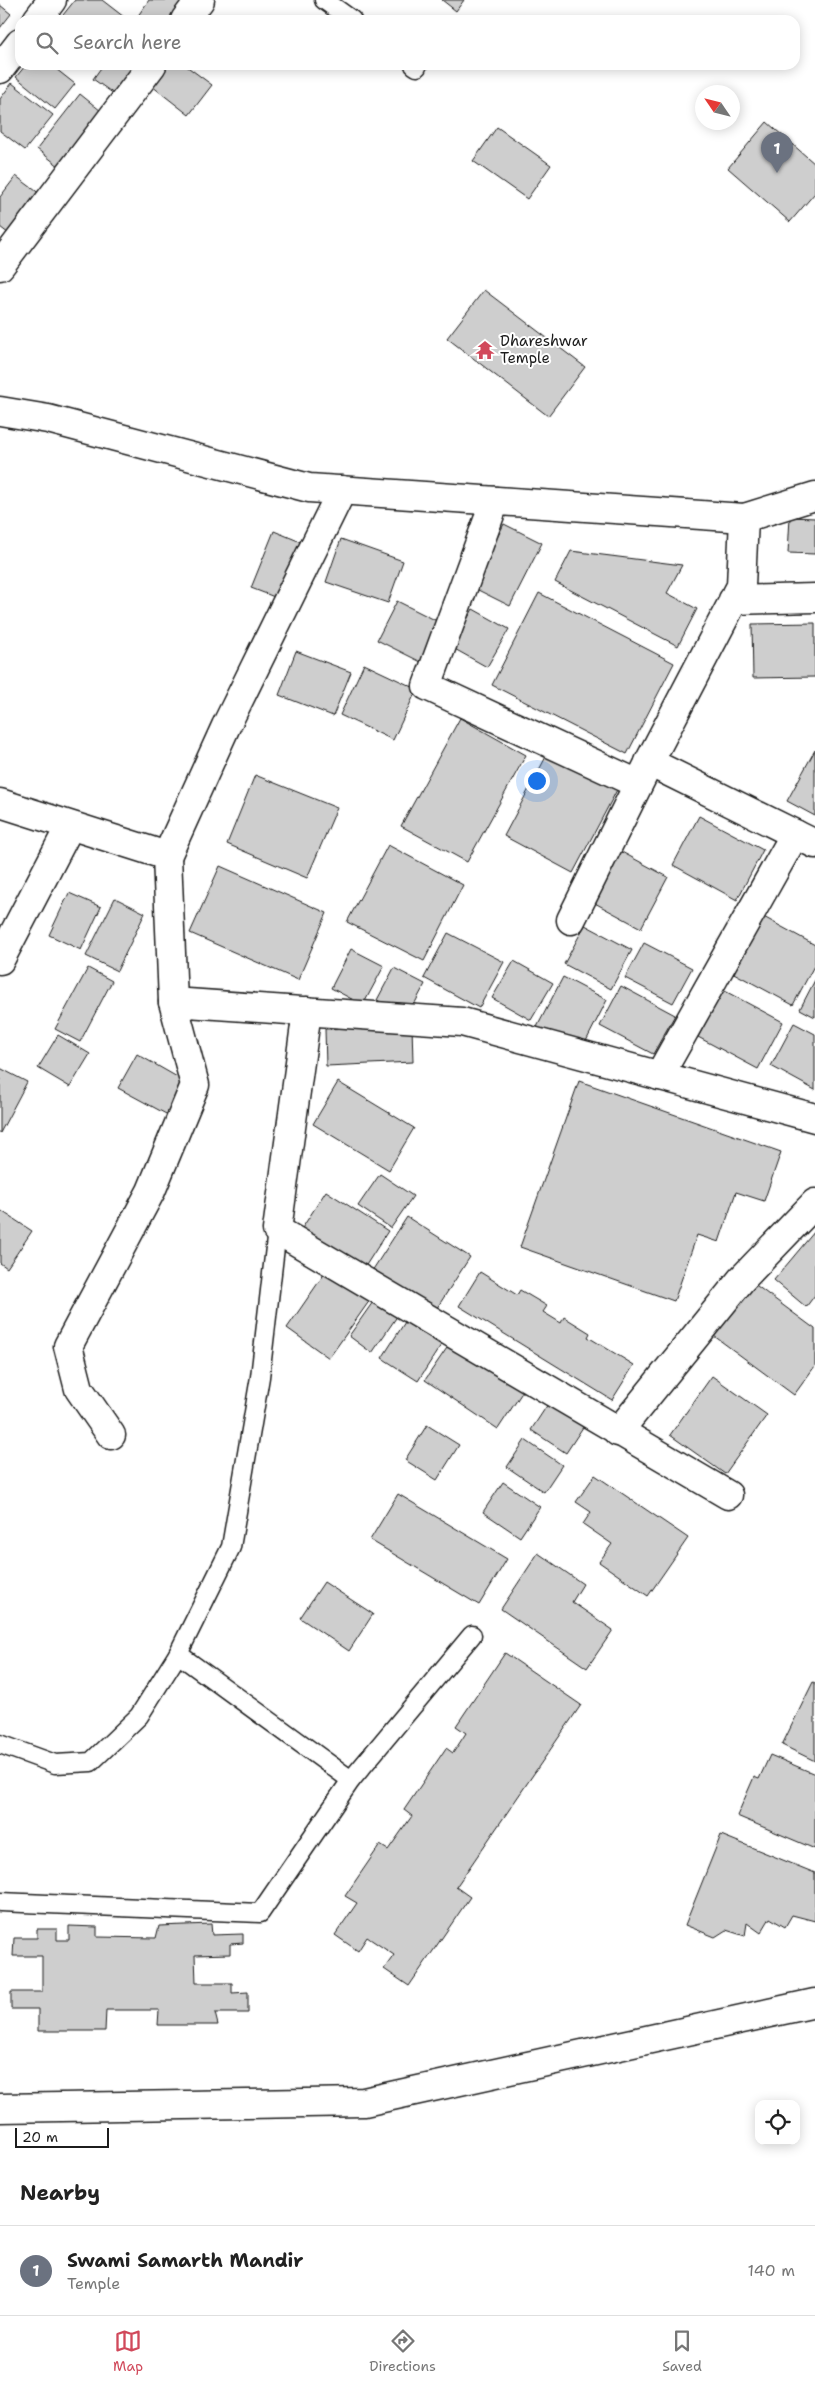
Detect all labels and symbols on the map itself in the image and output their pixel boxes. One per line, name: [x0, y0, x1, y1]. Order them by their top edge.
north arrow: [695, 85, 740, 130]
pin: 1: [761, 132, 793, 173]
place label: Dhareshwar Temple: [500, 331, 588, 368]
temple icon: Dhareshwar Temple: [474, 339, 496, 361]
your location: [524, 768, 550, 794]
scale bar: [15, 2125, 109, 2148]

